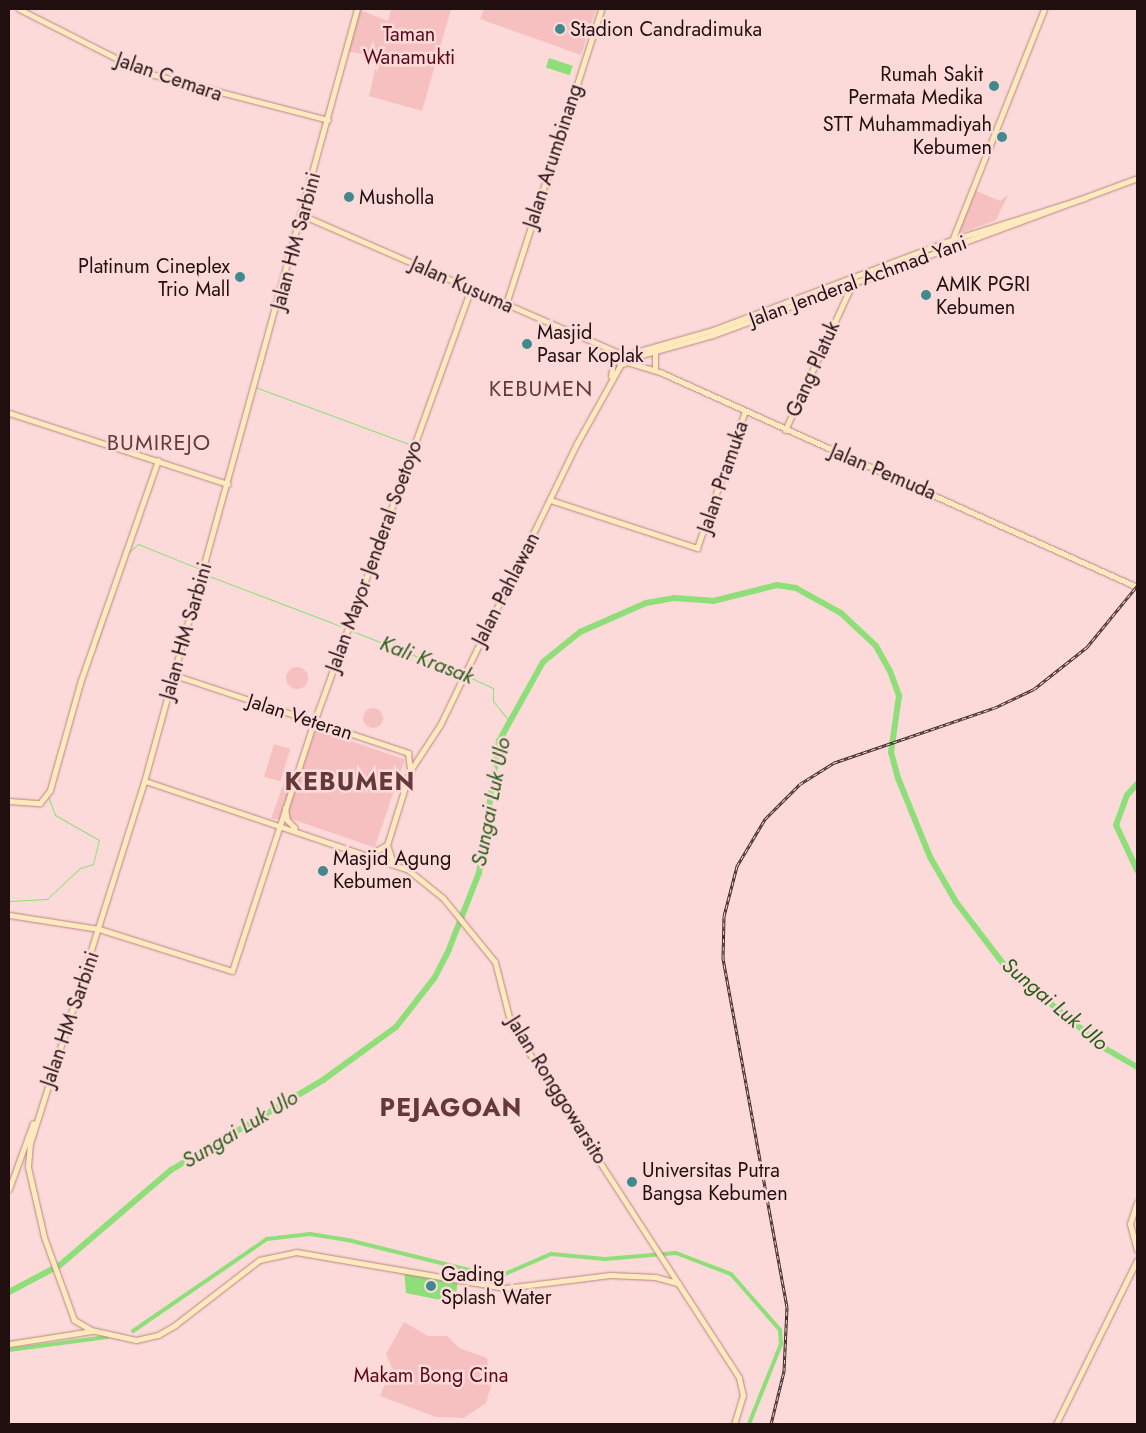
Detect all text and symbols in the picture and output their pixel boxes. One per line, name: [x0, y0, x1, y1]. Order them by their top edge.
place label: Stadion Candradimuka: [570, 17, 762, 41]
park label: Taman Wanamukti: [363, 22, 455, 69]
marker: Stadion Candradimuka: [554, 23, 566, 35]
street label: Jalan Cemara: [113, 48, 225, 106]
place label: Rumah Sakit Permata Medika: [848, 62, 983, 109]
marker: Rumah Sakit Permata Medika: [987, 79, 1001, 93]
street label: Jalan Arumbinang: [518, 81, 588, 231]
place label: STT Muhammadiyah Kebumen: [823, 113, 992, 160]
marker: STT Muhammadiyah Kebumen: [996, 131, 1008, 143]
street label: Jalan HM Sarbini: [266, 170, 326, 312]
place label: Musholla: [359, 185, 434, 209]
marker: Musholla: [343, 191, 355, 203]
street label: Jalan Jenderal Achmad Yani: [746, 230, 970, 332]
street label: Jalan Kusuma: [407, 252, 517, 318]
place label: Platinum Cineplex Trio Mall: [78, 254, 230, 301]
marker: Platinum Cineplex Trio Mall: [234, 271, 246, 283]
place label: AMIK PGRI Kebumen: [936, 272, 1030, 319]
marker: AMIK PGRI Kebumen: [920, 289, 932, 301]
street label: Gang Platuk: [781, 317, 845, 421]
place label: Masjid Pasar Koplak: [537, 320, 644, 367]
marker: Masjid Pasar Koplak: [521, 338, 533, 350]
district label: KEBUMEN: [488, 376, 594, 402]
street label: Jalan Pramuka: [693, 418, 753, 536]
district label: BUMIREJO: [106, 430, 212, 456]
street label: Jalan Mayor Jenderal Soetoyo: [321, 437, 427, 675]
street label: Jalan Pemuda: [826, 439, 940, 505]
street label: Jalan Pahlawan: [467, 529, 545, 649]
street label: Jalan HM Sarbini: [155, 560, 217, 702]
water label: Kali Krasak: [377, 631, 477, 689]
street label: Jalan Veteran: [244, 689, 356, 745]
water label: Sungai Luk Ulo: [466, 735, 516, 869]
district label: KEBUMEN: [284, 766, 416, 796]
place label: Masjid Agung Kebumen: [333, 847, 451, 894]
marker: Masjid Agung Kebumen: [317, 865, 329, 877]
street label: Jalan HM Sarbini: [36, 948, 104, 1090]
water label: Sungai Luk Ulo: [997, 952, 1113, 1056]
street label: Jalan Ronggowarsito: [502, 1011, 612, 1169]
water label: Sungai Luk Ulo: [177, 1085, 303, 1173]
district label: PEJAGOAN: [379, 1092, 523, 1122]
place label: Universitas Putra Bangsa Kebumen: [642, 1158, 788, 1205]
marker: Universitas Putra Bangsa Kebumen: [626, 1176, 638, 1188]
place label: Gading Splash Water: [441, 1262, 552, 1309]
marker: Gading Splash Water: [425, 1280, 437, 1292]
park label: Makam Bong Cina: [354, 1363, 508, 1387]

